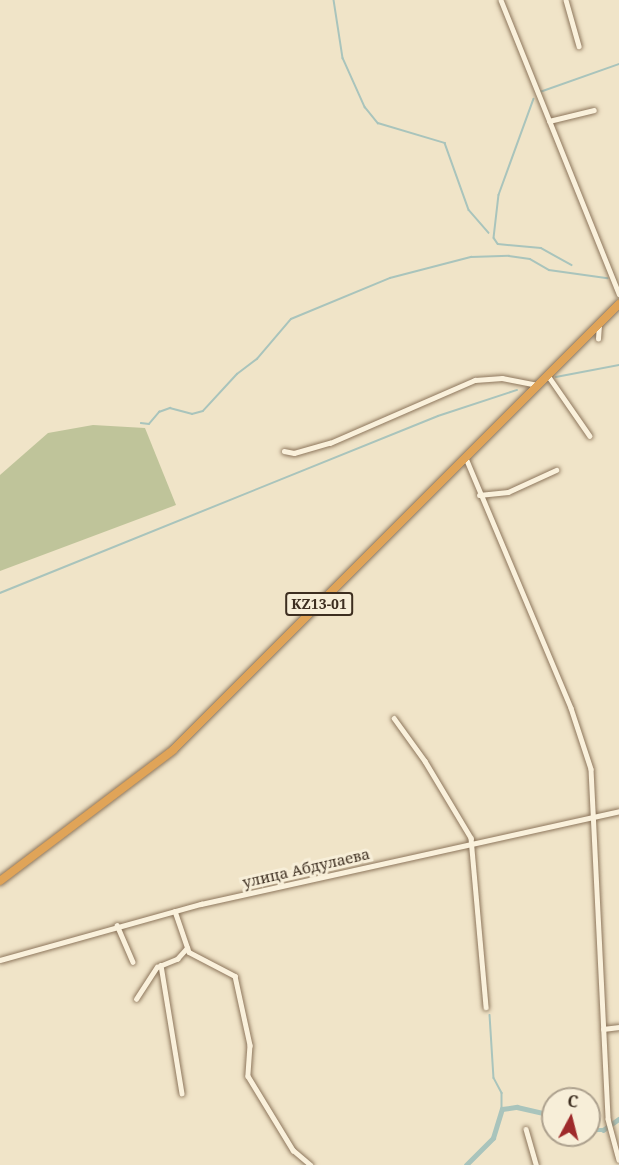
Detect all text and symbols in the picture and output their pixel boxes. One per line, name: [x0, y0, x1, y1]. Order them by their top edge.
road number: KZ13-01: [284, 593, 354, 615]
street label: улица Абдулаева: [241, 845, 371, 891]
north arrow: [541, 1087, 601, 1147]
text: С: [566, 1090, 580, 1113]

